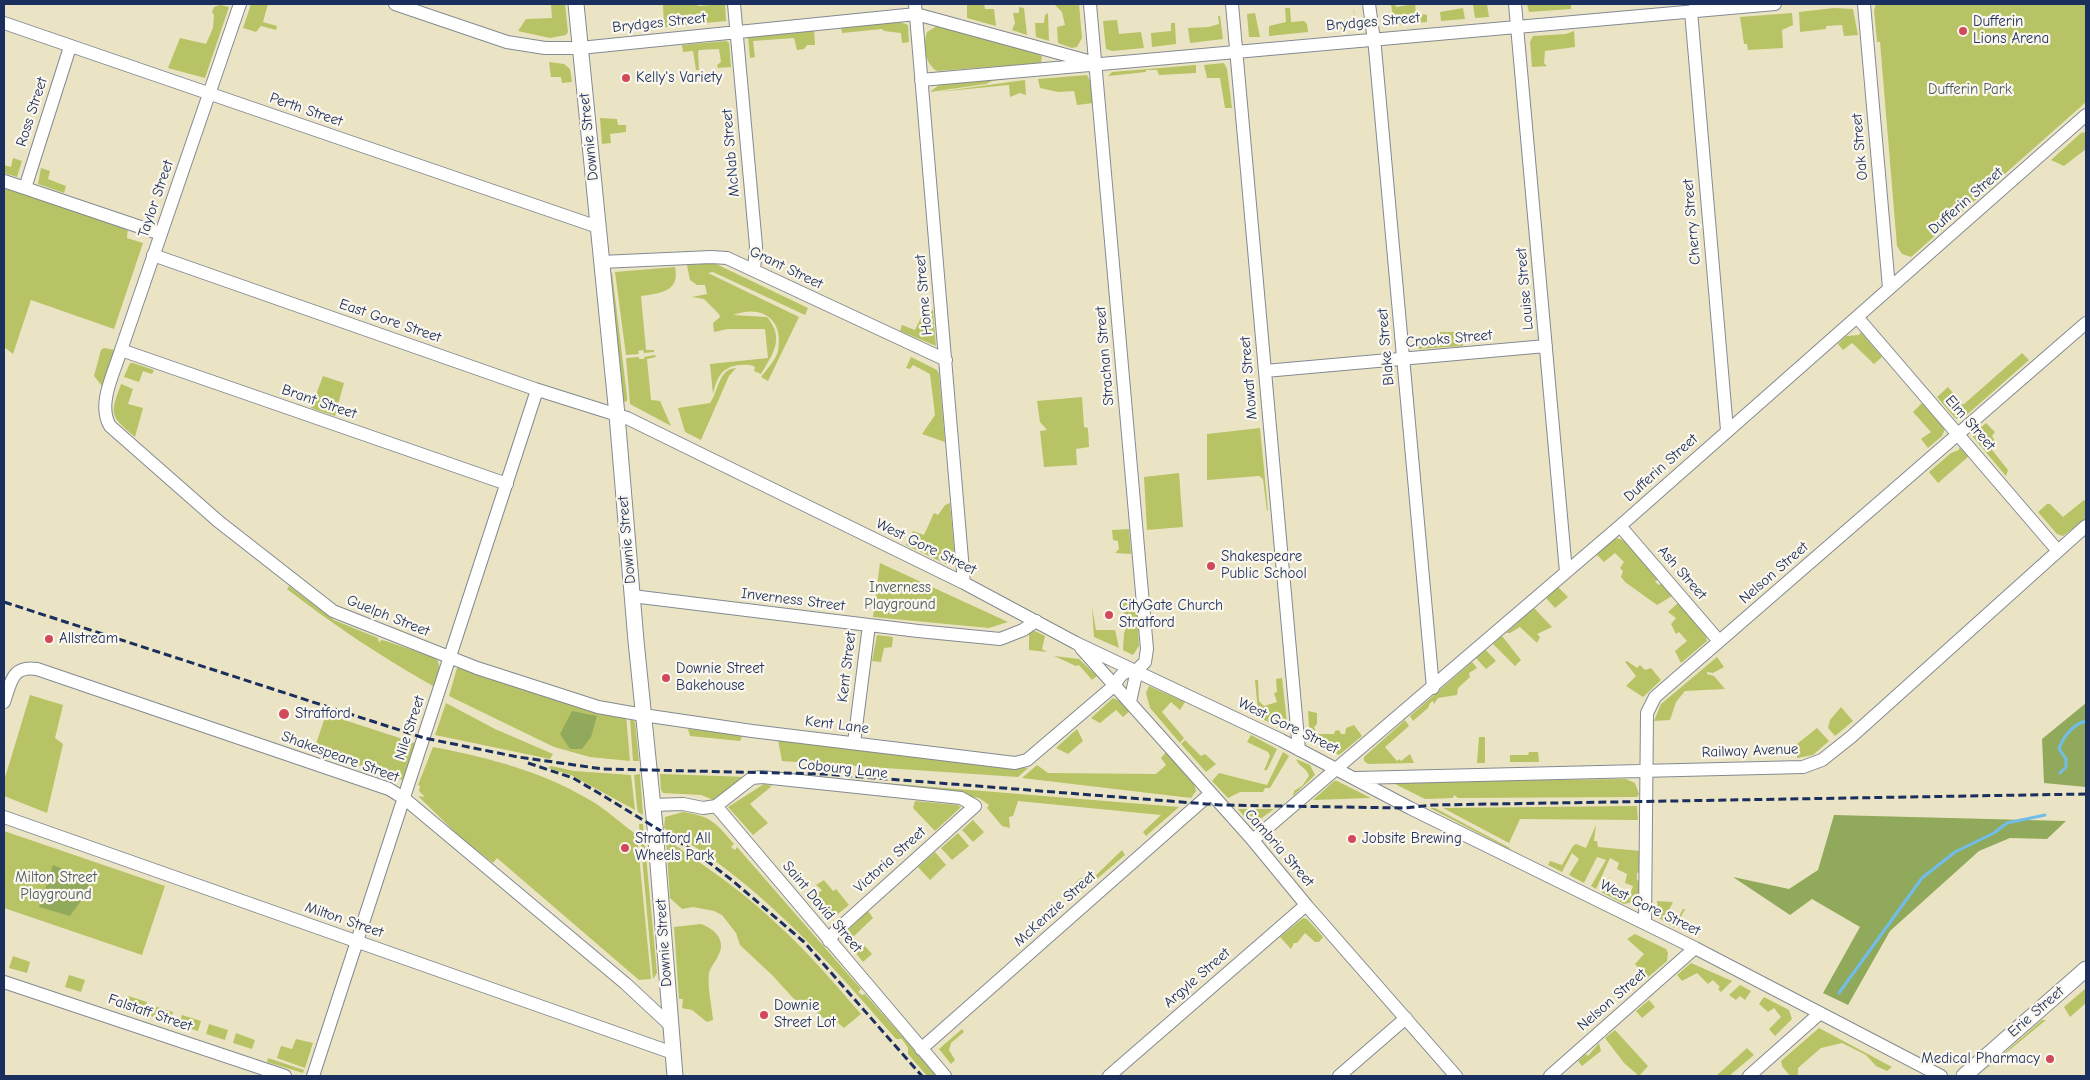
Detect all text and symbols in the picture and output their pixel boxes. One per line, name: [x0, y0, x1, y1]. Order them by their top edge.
street label: Brydges Street: [611, 9, 707, 37]
street label: Brydges Street: [1325, 9, 1421, 35]
place label: Dufferin Lions Arena: [1973, 13, 2049, 48]
marker: Dufferin Lions Arena: [1957, 25, 1969, 37]
place label: Kelly's Variety: [636, 69, 722, 87]
marker: Kelly's Variety: [620, 72, 632, 84]
street label: Ross Street: [12, 75, 52, 149]
park label: Dufferin Park: [1928, 81, 2012, 99]
street label: Perth Street: [267, 89, 345, 131]
street label: Downie Street: [575, 92, 603, 182]
street label: McNab Street: [718, 108, 744, 198]
street label: Oak Street: [1848, 113, 1872, 181]
street label: Taylor Street: [134, 158, 178, 240]
street label: Dufferin Street: [1925, 164, 2007, 238]
street label: Cherry Street: [1679, 178, 1705, 266]
street label: Grant Street: [746, 243, 826, 293]
street label: Louise Street: [1512, 247, 1538, 331]
street label: Home Street: [911, 254, 937, 336]
street label: East Gore Street: [337, 295, 443, 347]
street label: Strachan Street: [1092, 305, 1118, 407]
street label: Blake Street: [1374, 308, 1398, 386]
street label: Crooks Street: [1405, 326, 1493, 352]
street label: Mowat Street: [1236, 336, 1262, 420]
street label: Brant Street: [279, 381, 359, 423]
street label: Elm Street: [1941, 392, 1999, 454]
street label: Dufferin Street: [1620, 430, 1702, 506]
street label: Downie Street: [614, 495, 640, 585]
street label: West Gore Street: [873, 515, 979, 579]
street label: Nelson Street: [1736, 538, 1812, 608]
street label: Ash Street: [1654, 542, 1710, 604]
place label: Shakespeare Public School: [1221, 548, 1307, 583]
marker: Shakespeare Public School: [1205, 560, 1217, 572]
park label: Inverness Playground: [864, 579, 936, 614]
street label: Inverness Street: [740, 585, 846, 615]
street label: Guelph Street: [344, 591, 432, 641]
place label: CityGate Church Stratford: [1119, 597, 1223, 632]
marker: CityGate Church Stratford: [1103, 609, 1115, 621]
place label: Allstream: [59, 630, 118, 648]
street label: Kent Street: [834, 631, 860, 703]
marker: Allstream: [43, 633, 55, 645]
place label: Downie Street Bakehouse: [676, 660, 764, 695]
marker: Downie Street Bakehouse: [660, 672, 672, 684]
street label: Nile Street: [391, 694, 429, 762]
street label: West Gore Street: [1235, 694, 1341, 758]
place label: Stratford: [295, 705, 351, 723]
marker: Stratford: [277, 707, 291, 721]
street label: Kent Lane: [804, 712, 870, 738]
street label: Shakespeare Street: [279, 727, 401, 787]
street label: Railway Avenue: [1701, 740, 1799, 762]
street label: Cobourg Lane: [797, 755, 889, 783]
street label: Cambria Street: [1240, 805, 1318, 891]
street label: Victoria Street: [850, 823, 930, 897]
place label: Stratford All Wheels Park: [635, 830, 714, 865]
place label: Jobsite Brewing: [1362, 830, 1462, 848]
marker: Jobsite Brewing: [1346, 833, 1358, 845]
marker: Stratford All Wheels Park: [619, 842, 631, 854]
street label: Saint David Street: [778, 857, 866, 957]
street label: McKenzie Street: [1010, 868, 1100, 950]
park label: Milton Street Playground: [15, 869, 97, 904]
street label: West Gore Street: [1597, 876, 1703, 940]
street label: Milton Street: [302, 898, 386, 942]
street label: Downie Street: [652, 898, 676, 988]
street label: Argyle Street: [1160, 944, 1234, 1012]
street label: Nelson Street: [1574, 965, 1650, 1035]
street label: Erie Street: [2004, 983, 2068, 1041]
street label: Falstaff Street: [106, 990, 194, 1036]
place label: Downie Street Lot: [774, 997, 836, 1032]
marker: Downie Street Lot: [758, 1009, 770, 1021]
place label: Medical Pharmacy: [1921, 1050, 2040, 1068]
marker: Medical Pharmacy: [2044, 1053, 2056, 1065]

